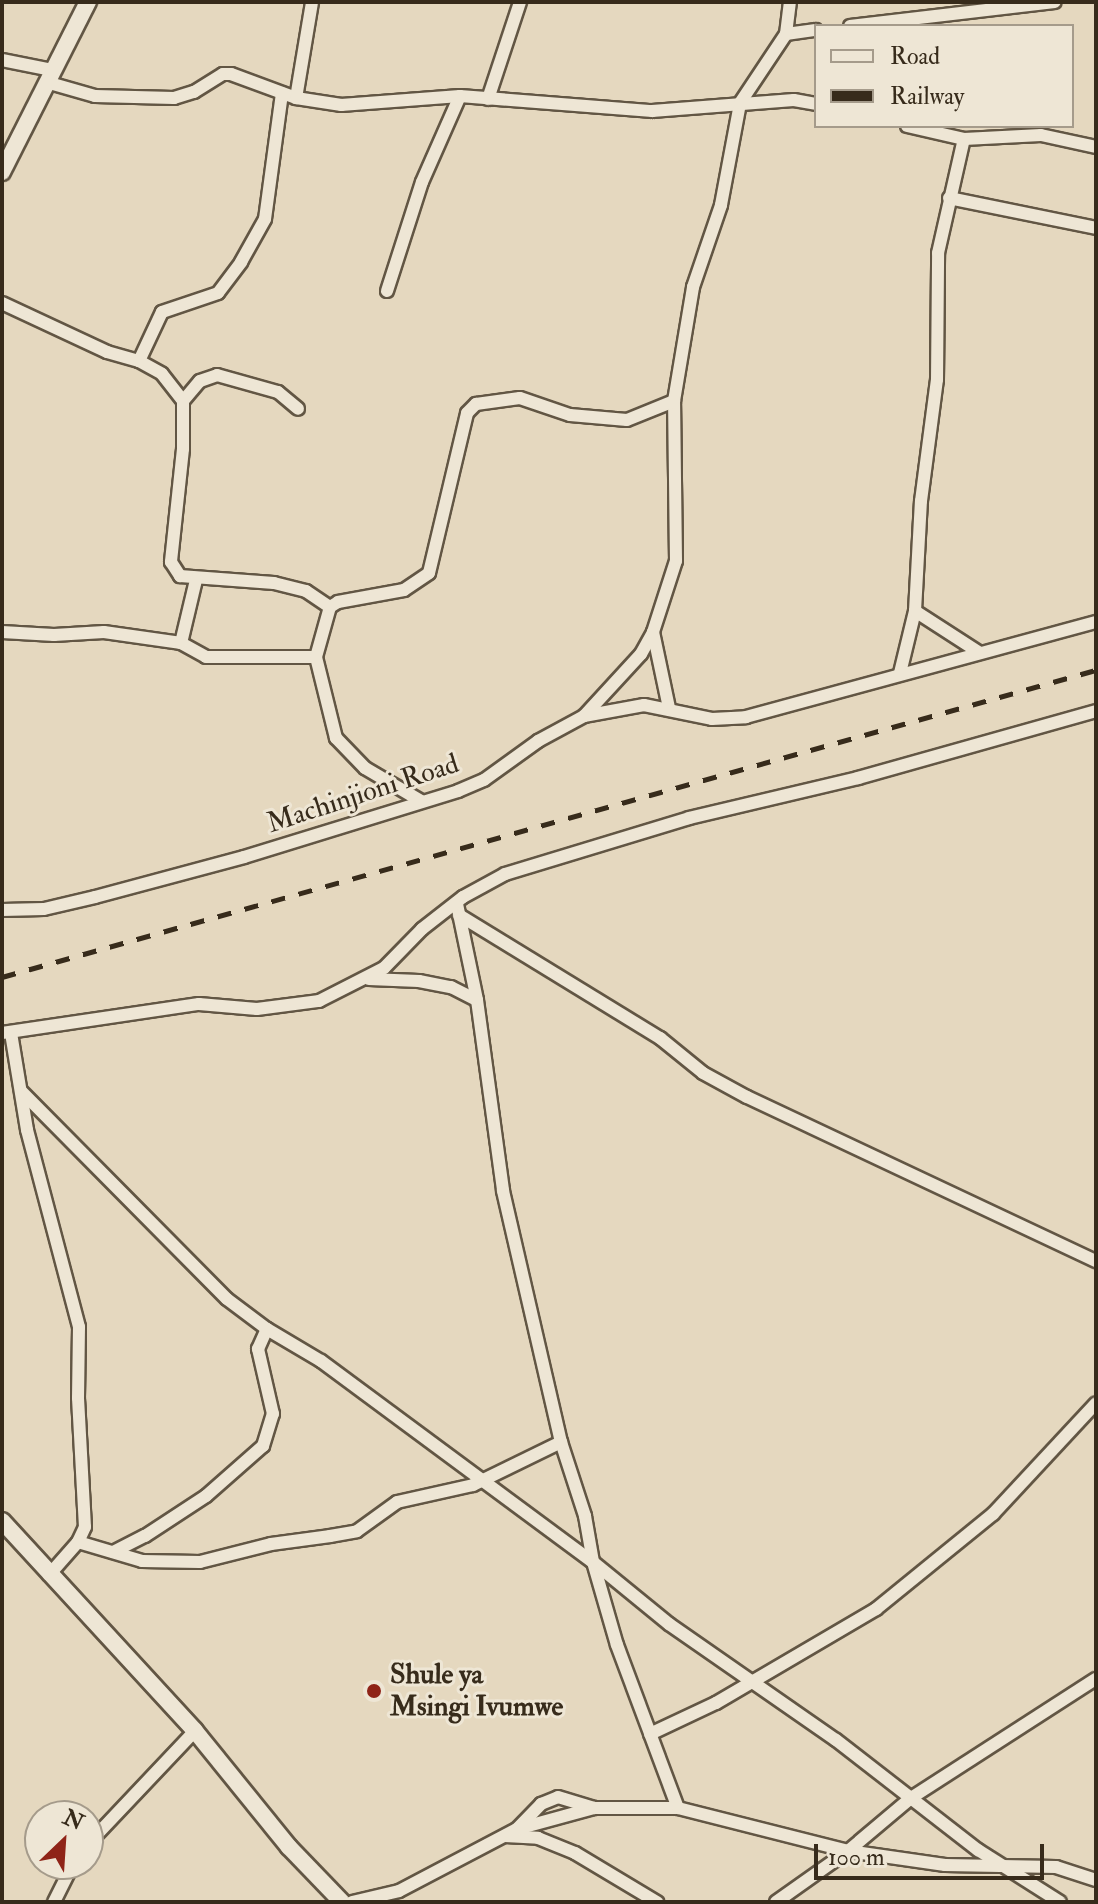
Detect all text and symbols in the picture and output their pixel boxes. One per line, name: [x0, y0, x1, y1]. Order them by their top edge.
legend: [814, 24, 1074, 128]
text: Road: [890, 41, 940, 72]
text: Railway: [890, 81, 964, 112]
street label: Machinjioni Road: [263, 747, 463, 841]
place label: Shule ya Msingi Ivumwe: [390, 1658, 563, 1724]
marker: Shule ya Msingi Ivumwe: [365, 1682, 383, 1700]
north arrow: [24, 1800, 104, 1880]
text: N: [58, 1803, 88, 1837]
scale bar: [818, 1828, 1048, 1878]
text: 100 m: [828, 1842, 885, 1873]

